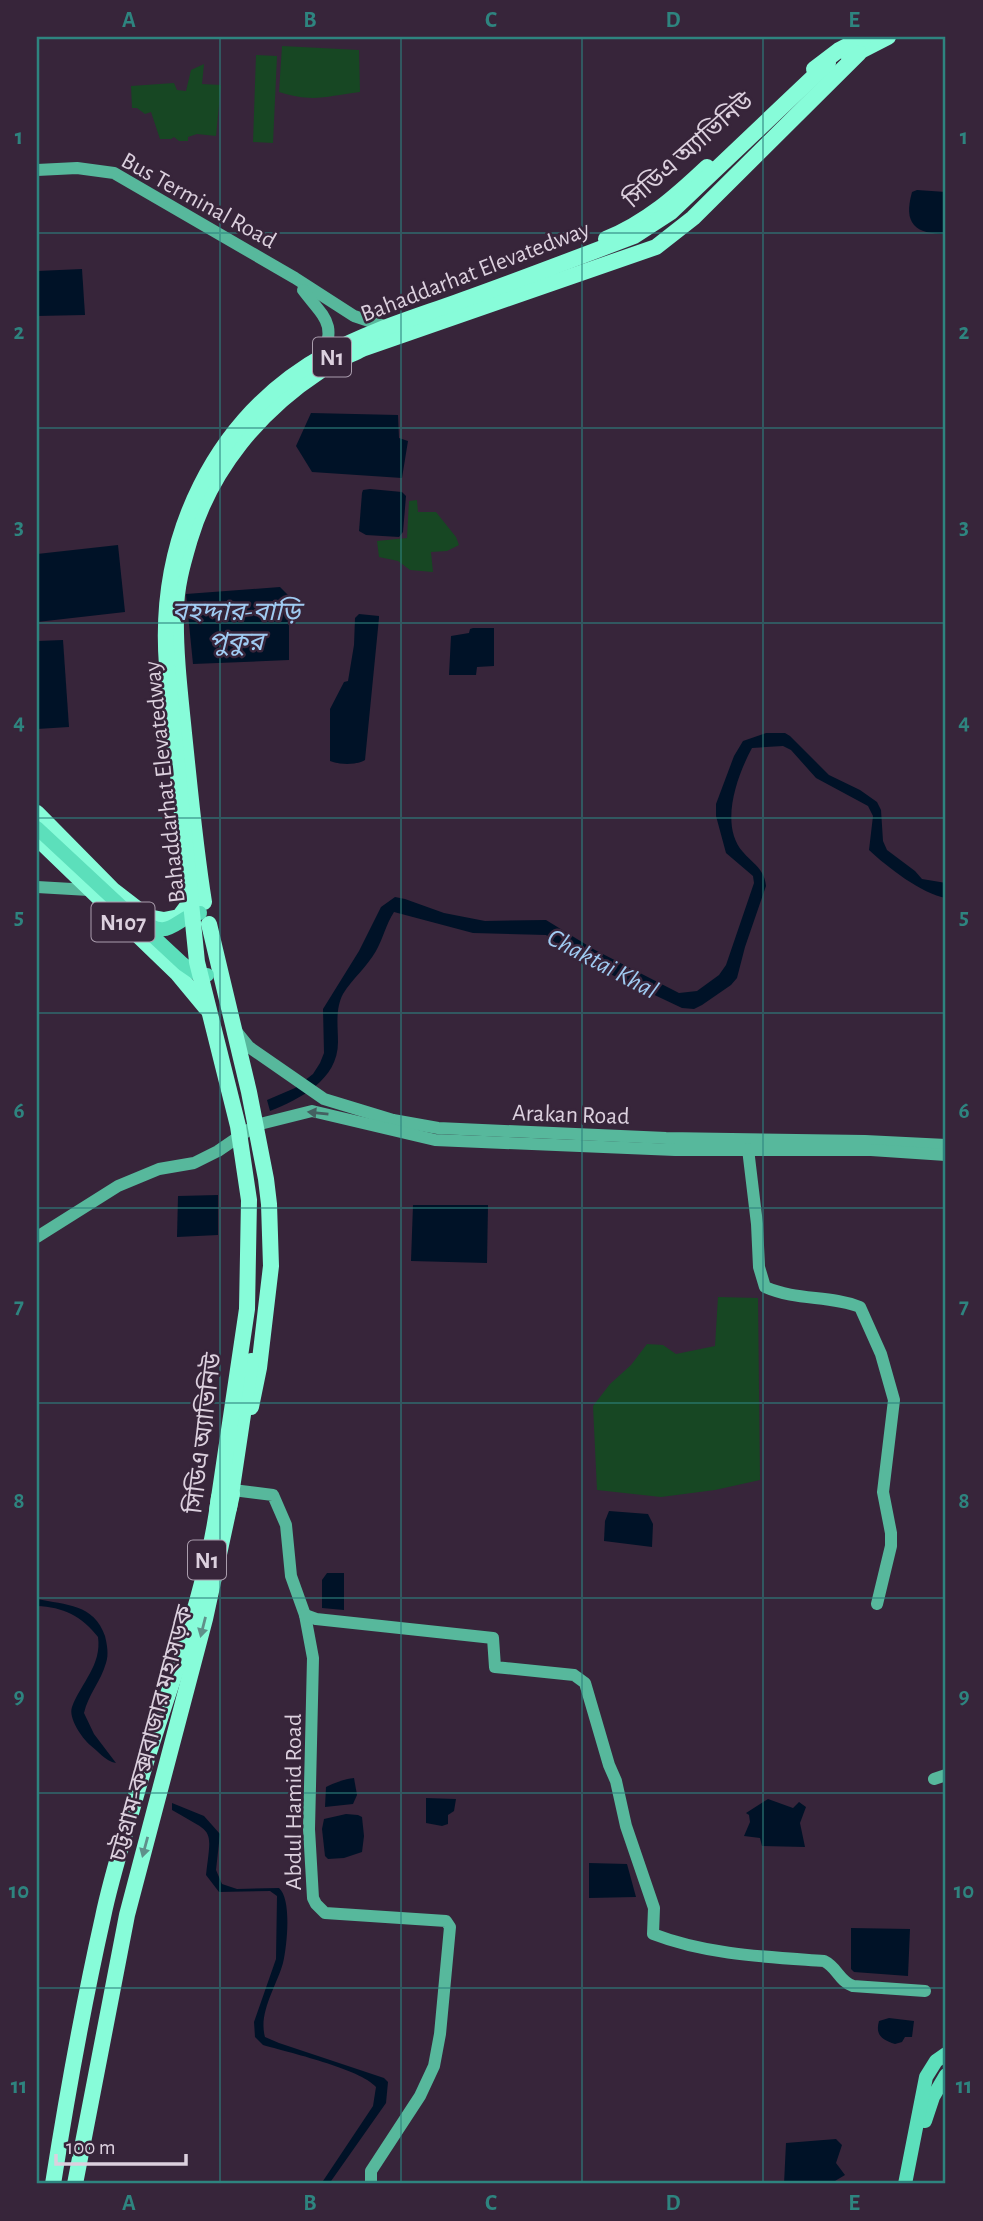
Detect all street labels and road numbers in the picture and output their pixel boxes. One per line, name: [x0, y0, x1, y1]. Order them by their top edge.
street label: সিডিএ অ্যাভিনিউ: [617, 86, 758, 214]
street label: Bus Terminal Road: [117, 148, 280, 253]
street label: Bahaddarhat Elevatedway: [358, 217, 593, 327]
road number: N1: [313, 338, 351, 376]
street label: Bahaddarhat Elevatedway: [140, 660, 190, 904]
road number: N107: [92, 903, 154, 942]
street label: Arakan Road: [512, 1101, 630, 1129]
street label: সিডিএ অ্যাভিনিউ: [179, 1350, 226, 1516]
road number: N1: [188, 1540, 226, 1580]
street label: চট্টগ্রাম-কক্সবাজার মহাসড়ক: [103, 1601, 198, 1865]
street label: Abdul Hamid Road: [282, 1714, 306, 1890]

